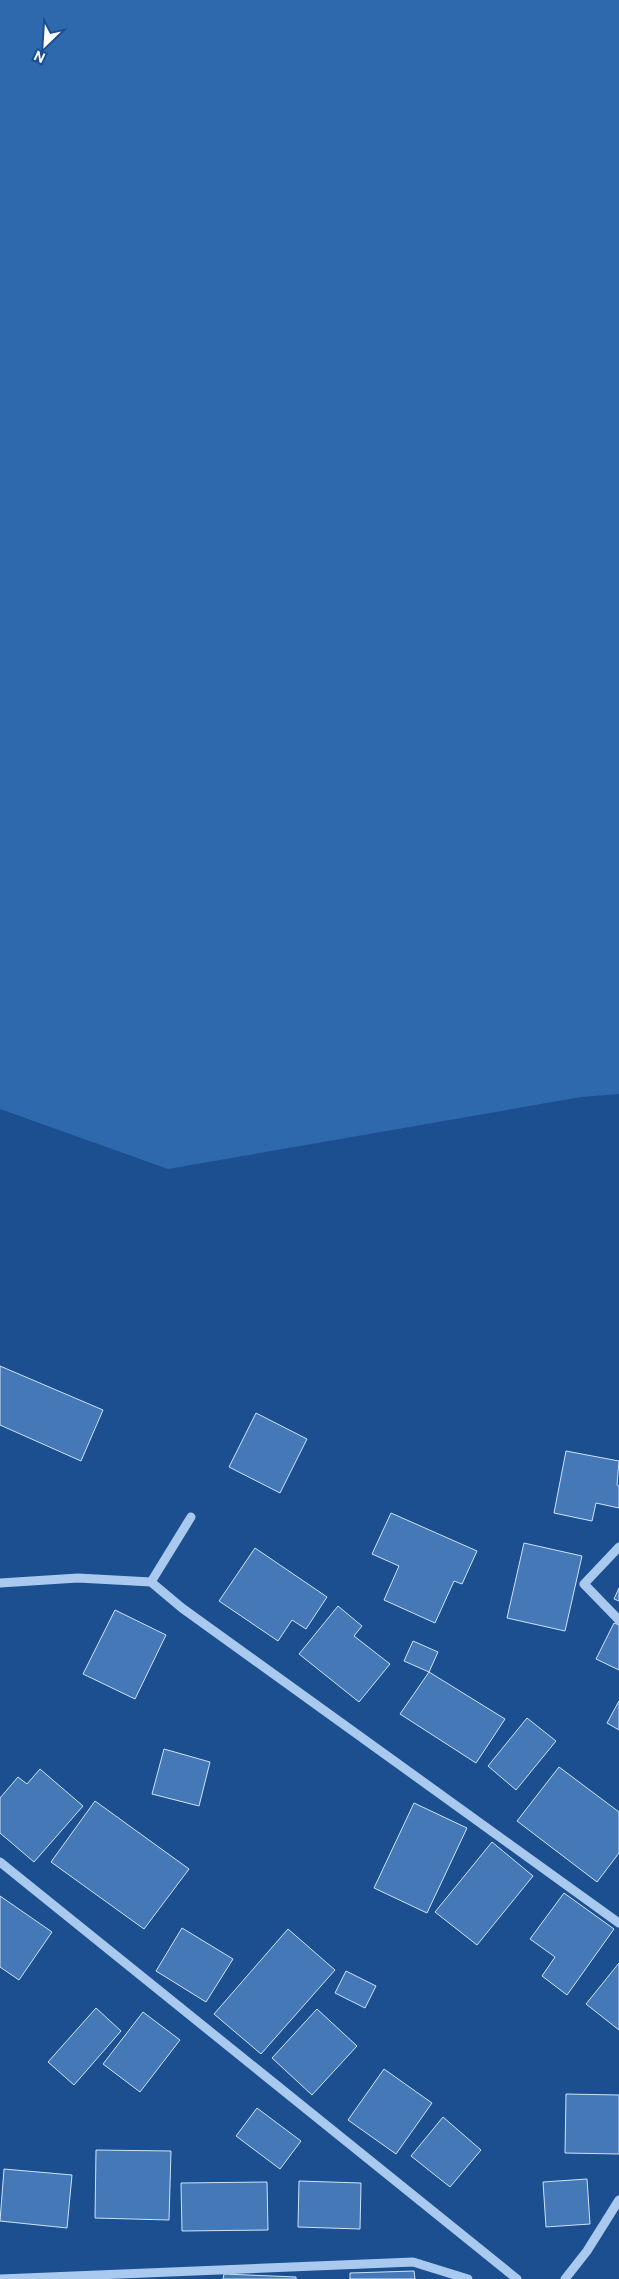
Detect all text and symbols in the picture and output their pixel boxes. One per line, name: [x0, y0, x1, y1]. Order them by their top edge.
north arrow: [20, 20, 70, 70]
text: N: [31, 46, 48, 67]

